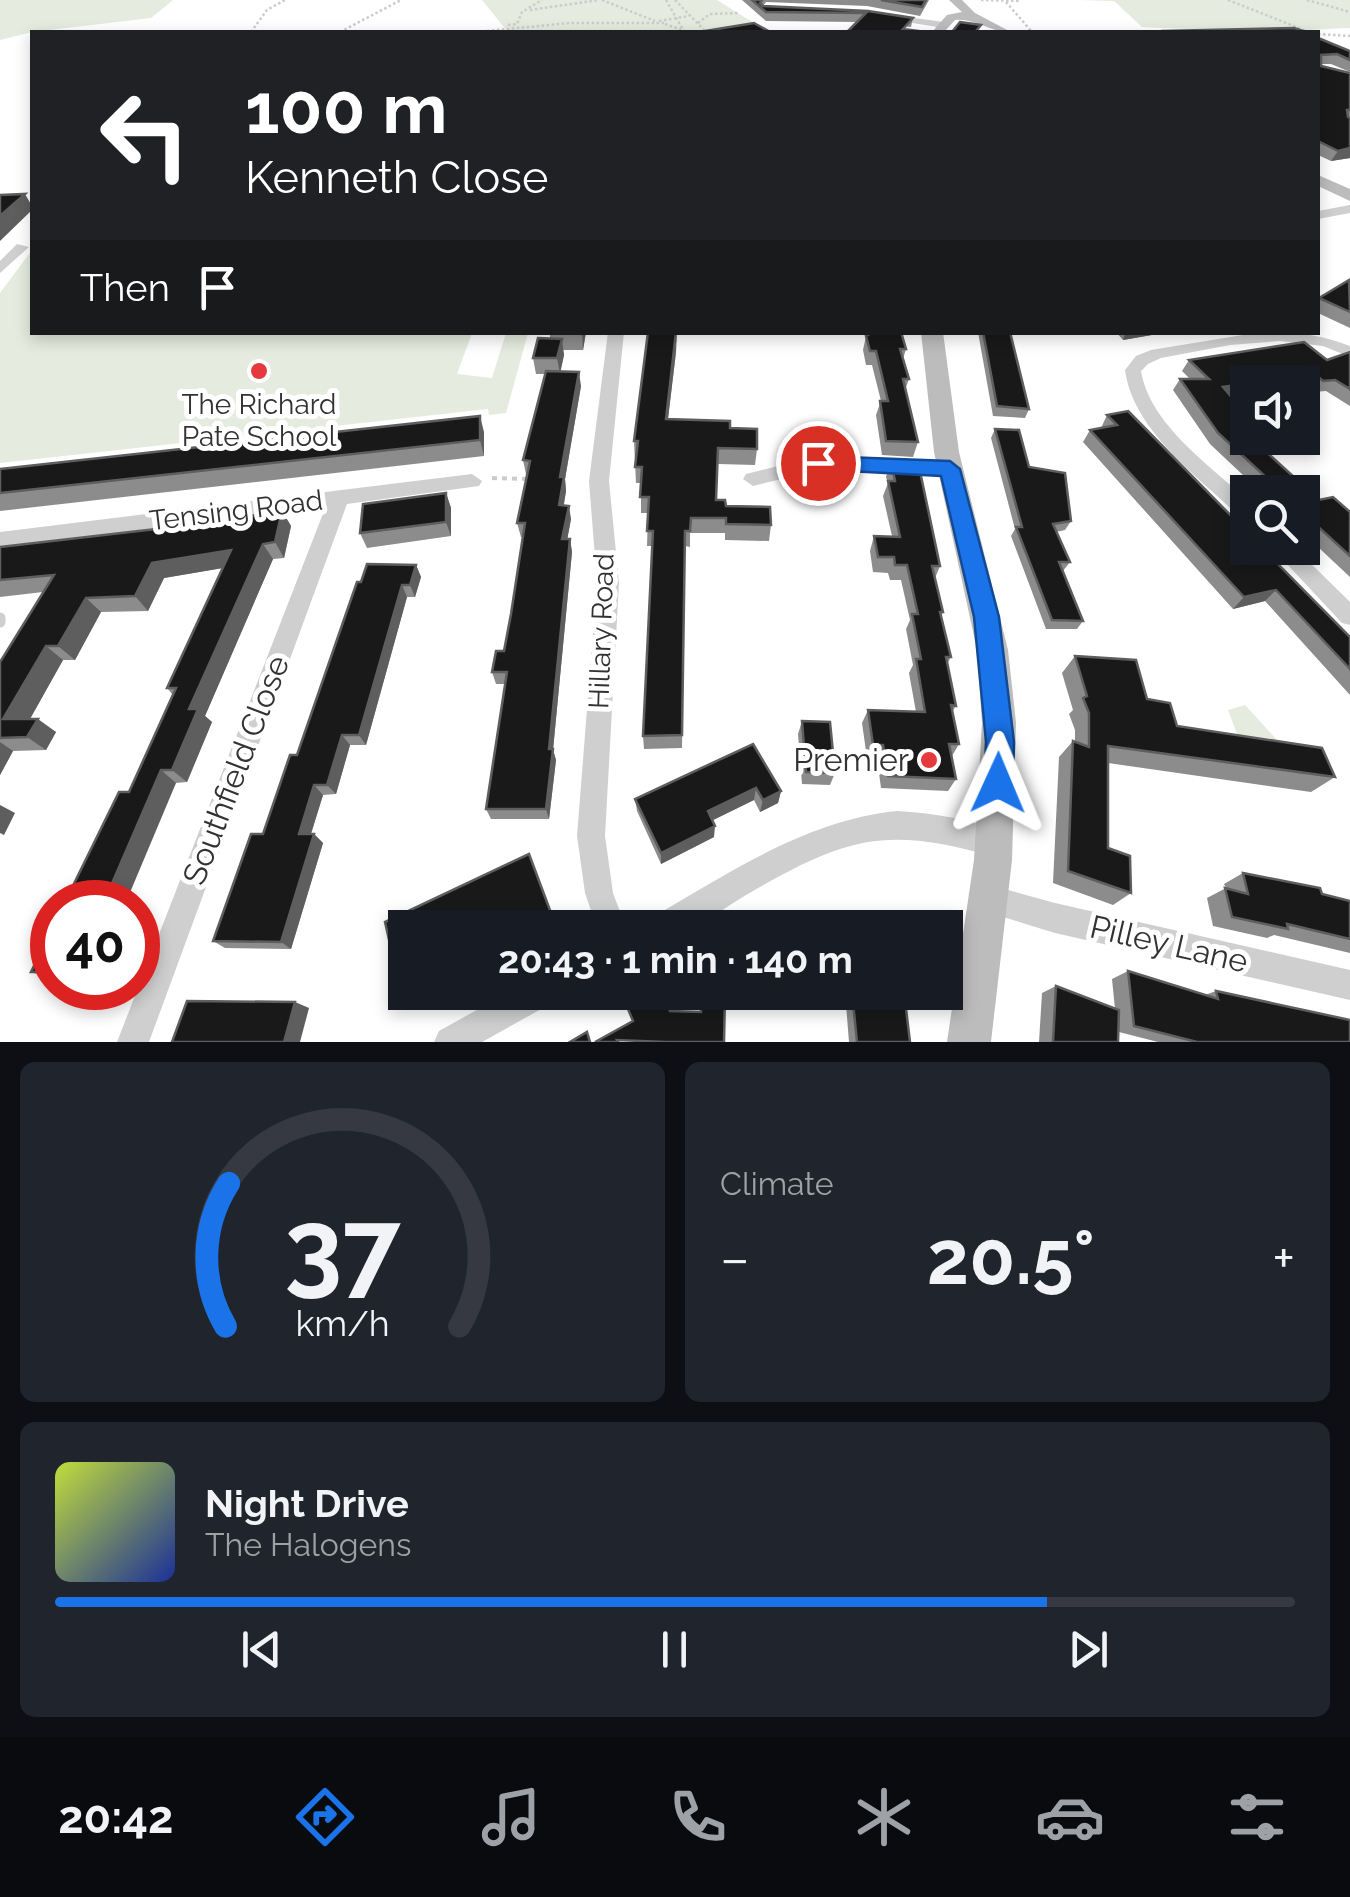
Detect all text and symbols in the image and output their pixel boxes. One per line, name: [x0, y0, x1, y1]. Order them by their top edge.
text: 100 m: [245, 67, 448, 149]
icon: left: [80, 70, 210, 200]
text: Kenneth Close: [245, 151, 548, 204]
icon: arrive: [190, 260, 245, 315]
text: Then: [80, 265, 170, 310]
marker: The Richard Pate School: [248, 360, 270, 382]
map controls: [1230, 365, 1320, 565]
button: sound: [1230, 365, 1320, 455]
place label: The Richard Pate School: [181, 388, 337, 453]
pin: [776, 421, 861, 506]
icon: arrive: [791, 436, 846, 491]
button: search: [1230, 475, 1320, 565]
street label: Tensing Road: [148, 484, 325, 537]
street label: Hillary Road: [582, 553, 621, 709]
street label: Southfield Close: [175, 650, 296, 890]
position arrow: [946, 731, 1050, 835]
place label: Premier: [793, 741, 909, 778]
marker: Premier: [918, 749, 940, 771]
speed limit sign: 40: [30, 880, 160, 1010]
street label: Pilley Lane: [1087, 907, 1252, 980]
text: 20:43 · 1 min · 140 m: [498, 937, 853, 982]
text: Climate: [720, 1165, 834, 1202]
text: 37: [284, 1186, 401, 1308]
text: 20.5°: [927, 1213, 1095, 1302]
text: −: [720, 1226, 750, 1291]
text: +: [1272, 1226, 1295, 1291]
text: km/h: [295, 1302, 390, 1344]
text: Night Drive: [205, 1481, 409, 1526]
text: The Halogens: [205, 1526, 411, 1563]
icon: previous: [234, 1622, 289, 1677]
icon: pause: [647, 1622, 702, 1677]
icon: next: [1061, 1622, 1116, 1677]
icon: directions: [290, 1782, 360, 1852]
icon: music: [476, 1782, 546, 1852]
icon: phone: [663, 1782, 733, 1852]
icon: climate: [849, 1782, 919, 1852]
icon: car: [1035, 1782, 1105, 1852]
icon: filters: [1222, 1782, 1292, 1852]
text: 20:42: [58, 1791, 173, 1844]

